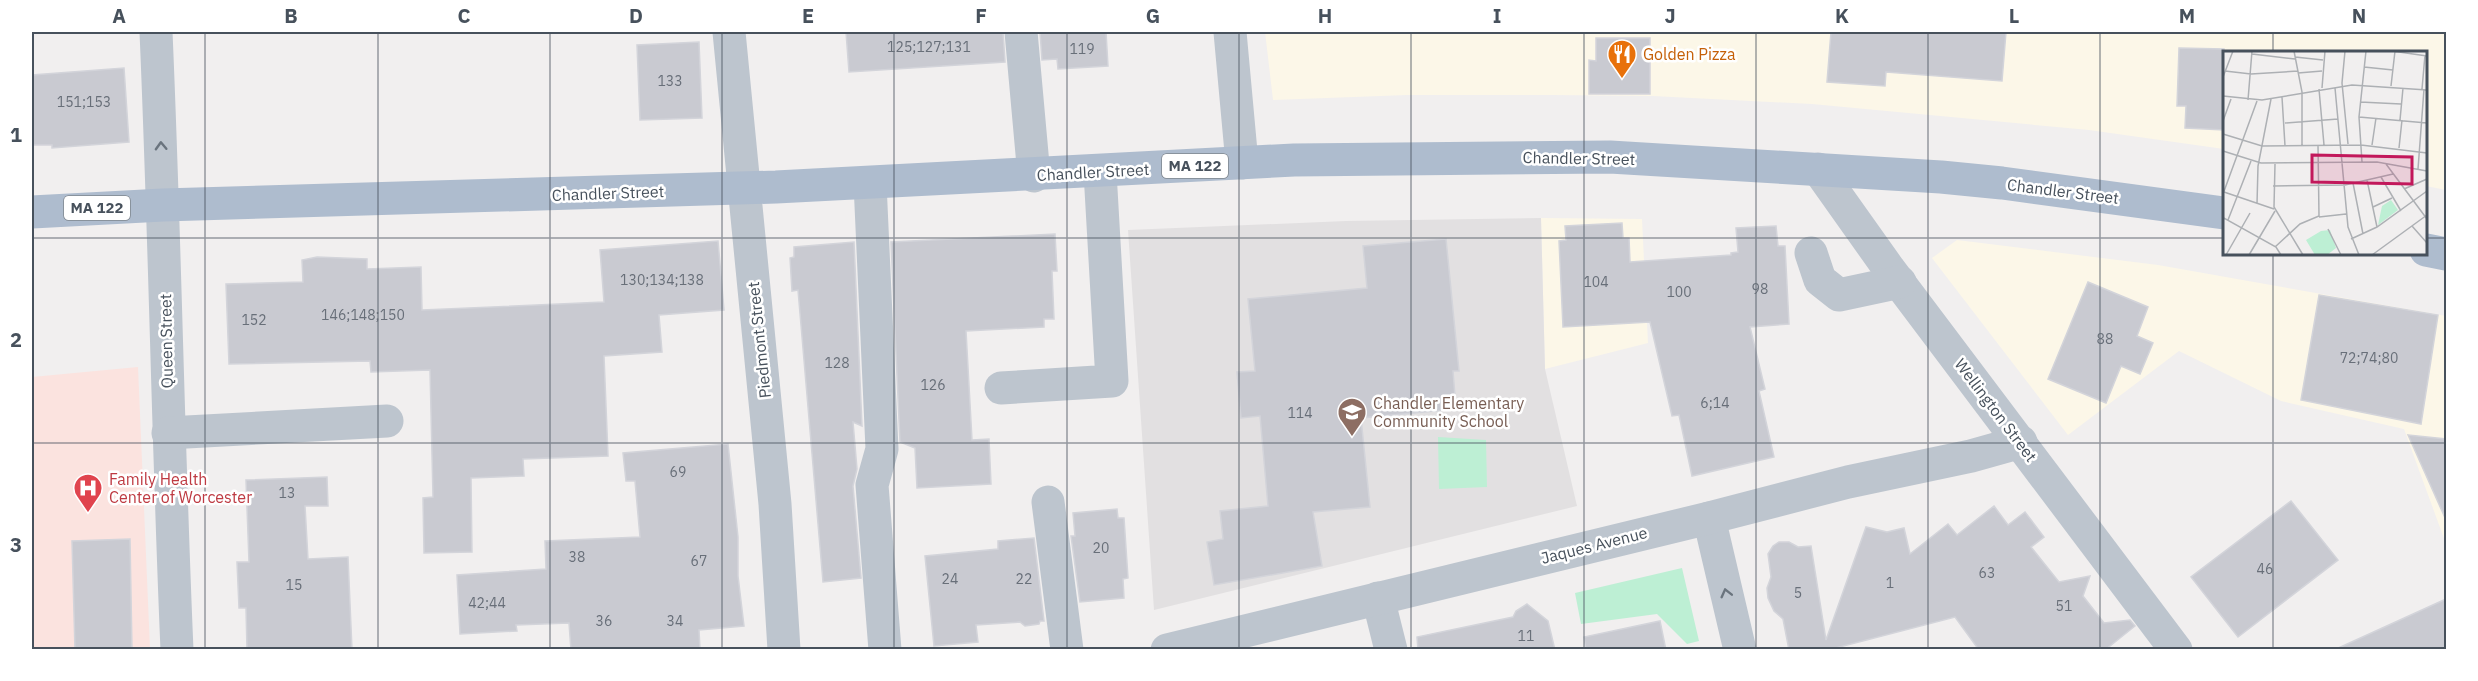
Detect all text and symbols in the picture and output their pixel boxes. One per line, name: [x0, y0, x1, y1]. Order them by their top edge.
text: A: [112, 2, 126, 29]
text: B: [284, 2, 298, 29]
text: C: [457, 2, 471, 29]
text: D: [629, 2, 643, 29]
text: E: [802, 2, 814, 29]
text: F: [975, 2, 987, 29]
text: G: [1146, 2, 1160, 29]
text: H: [1318, 2, 1332, 29]
text: I: [1493, 2, 1501, 29]
text: J: [1664, 2, 1676, 29]
text: K: [1835, 2, 1849, 29]
text: L: [2009, 2, 2019, 29]
text: M: [2179, 2, 2195, 29]
text: N: [2352, 2, 2366, 29]
house number: 125;127;131: [887, 38, 971, 56]
restaurant icon: Golden Pizza: [1606, 38, 1638, 80]
house number: 119: [1069, 40, 1095, 58]
place label: Golden Pizza: [1643, 44, 1736, 64]
inset map: [2223, 51, 2427, 255]
house number: 133: [657, 72, 683, 90]
house number: 151;153: [57, 93, 111, 111]
text: 1: [10, 121, 22, 148]
one-way arrow: [155, 142, 167, 151]
street label: Chandler Street: [1523, 147, 1635, 169]
road number: MA 122: [1162, 154, 1228, 178]
street label: Chandler Street: [1036, 159, 1150, 185]
street label: Chandler Street: [2006, 174, 2120, 208]
street label: Chandler Street: [551, 181, 665, 205]
road number: MA 122: [64, 196, 130, 220]
house number: 130;134;138: [620, 271, 704, 289]
house number: 104: [1583, 273, 1609, 291]
house number: 98: [1752, 280, 1768, 298]
street label: Piedmont Street: [743, 281, 775, 399]
house number: 100: [1666, 283, 1692, 301]
street label: Queen Street: [155, 293, 177, 389]
house number: 146;148;150: [321, 306, 405, 324]
house number: 152: [241, 311, 267, 329]
text: 2: [10, 326, 22, 353]
house number: 88: [2097, 330, 2113, 348]
house number: 72;74;80: [2340, 349, 2398, 367]
house number: 128: [824, 354, 850, 372]
street label: Wellington Street: [1951, 354, 2041, 466]
house number: 126: [920, 376, 946, 394]
place label: Chandler Elementary Community School: [1373, 393, 1524, 431]
house number: 6;14: [1700, 394, 1730, 412]
school or university icon: Chandler Elementary Community School: [1336, 396, 1368, 438]
house number: 114: [1287, 404, 1313, 422]
house number: 69: [670, 463, 686, 481]
place label: Family Health Center of Worcester: [109, 469, 252, 507]
hospital icon: Family Health Center of Worcester: [72, 472, 104, 514]
house number: 13: [279, 484, 295, 502]
street label: Jaques Avenue: [1539, 522, 1649, 568]
text: 3: [10, 531, 22, 558]
house number: 20: [1093, 539, 1109, 557]
house number: 38: [569, 548, 585, 566]
house number: 67: [691, 552, 707, 570]
house number: 46: [2257, 560, 2273, 578]
house number: 63: [1979, 564, 1995, 582]
house number: 24: [942, 570, 958, 588]
house number: 22: [1016, 570, 1032, 588]
house number: 1: [1886, 574, 1894, 592]
house number: 15: [286, 576, 302, 594]
house number: 5: [1794, 584, 1802, 602]
one-way arrow: [1720, 588, 1733, 598]
house number: 42;44: [468, 594, 506, 612]
house number: 51: [2056, 597, 2072, 615]
house number: 36: [596, 612, 612, 630]
house number: 34: [667, 612, 683, 630]
house number: 11: [1518, 627, 1534, 645]

